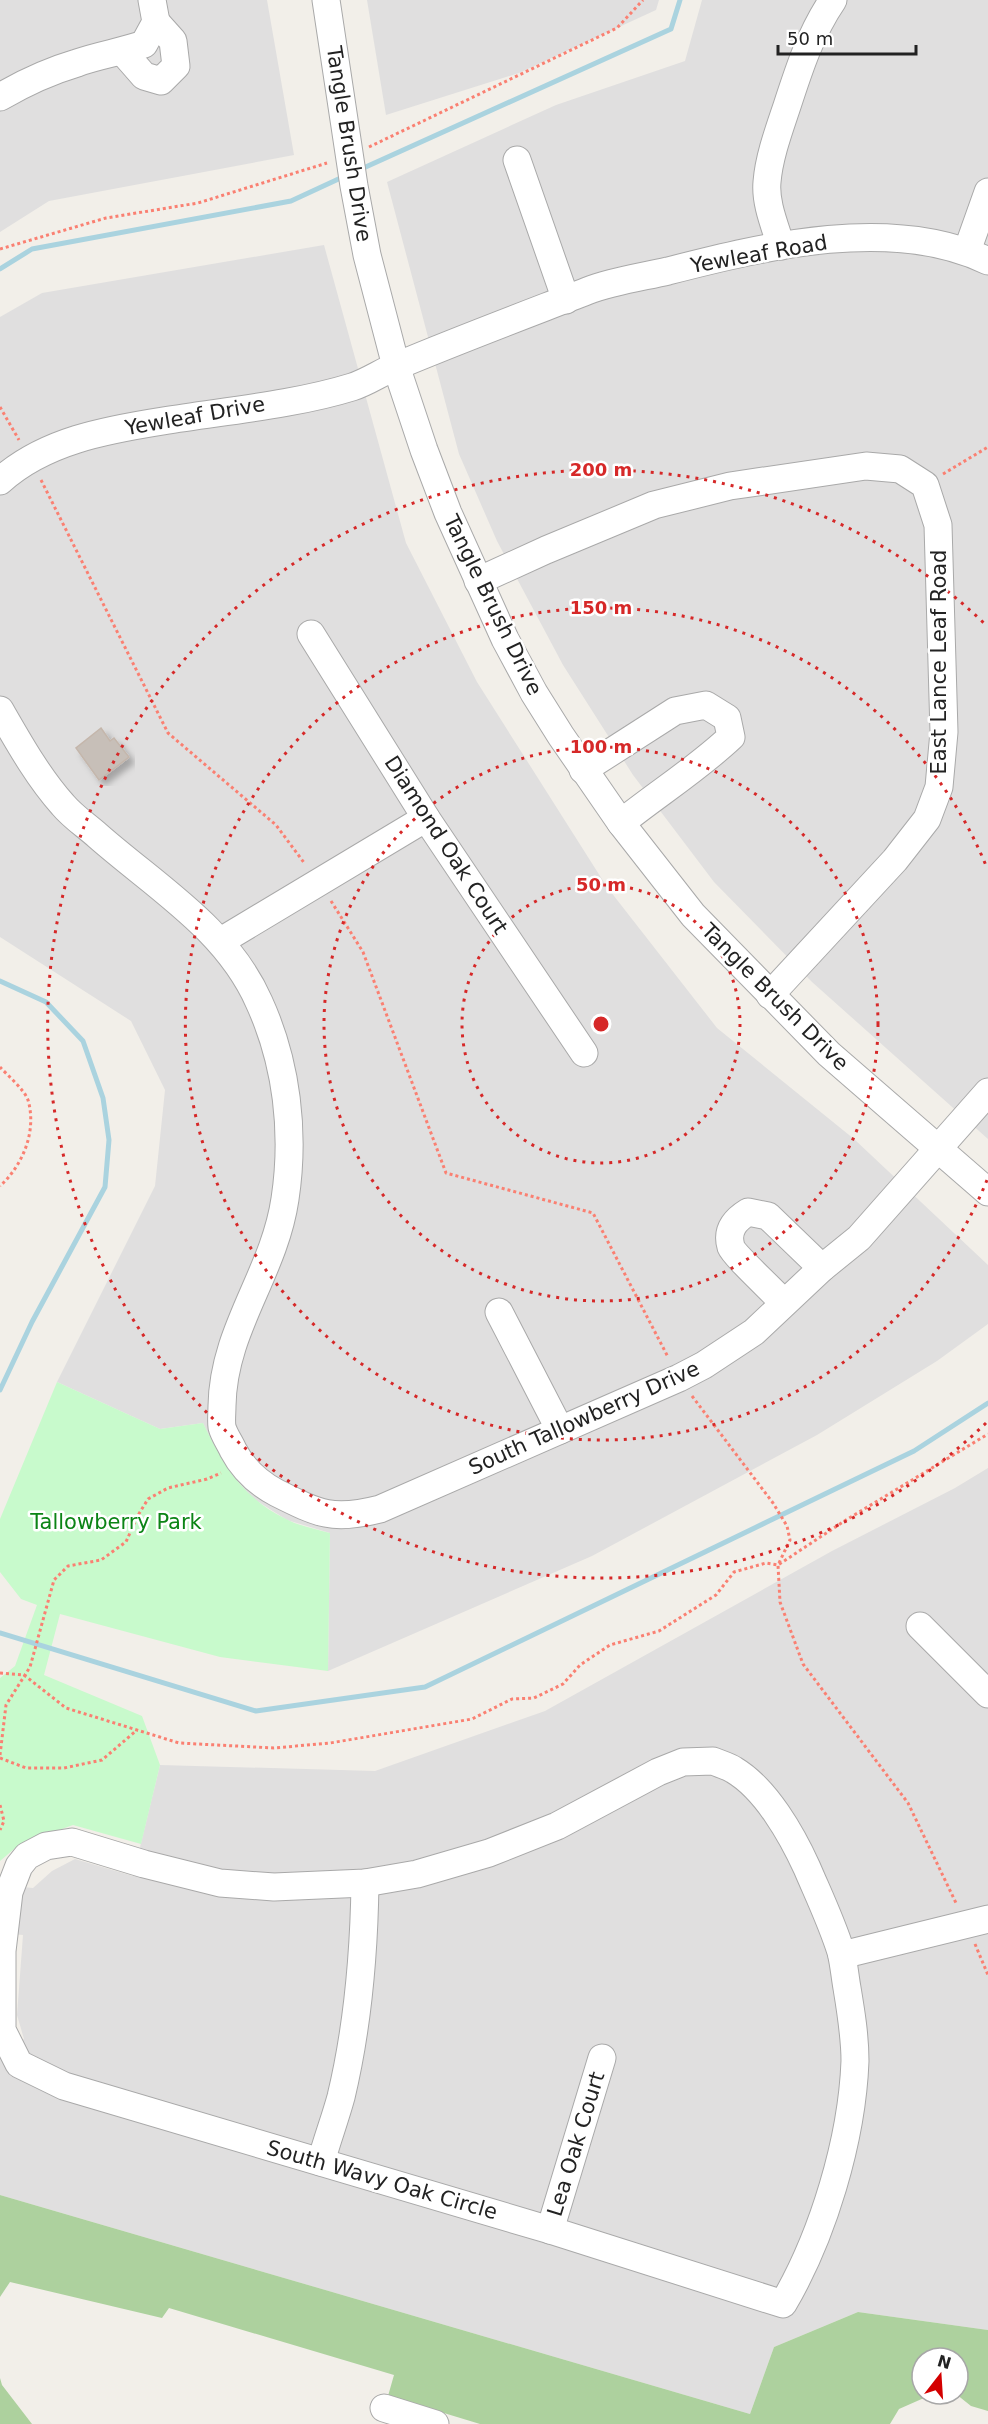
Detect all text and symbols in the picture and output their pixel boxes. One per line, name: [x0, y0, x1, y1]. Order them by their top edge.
scale bar: [778, 18, 916, 56]
text: 50 m: [787, 28, 833, 49]
street label: Tangle Brush Drive: [322, 44, 376, 243]
street label: Yewleaf Road: [688, 230, 829, 278]
street label: Yewleaf Drive: [122, 392, 267, 440]
text: 200 m: [570, 459, 632, 480]
street label: Tangle Brush Drive: [438, 510, 547, 699]
street label: East Lance Leaf Road: [927, 550, 951, 774]
text: 150 m: [570, 597, 632, 618]
text: 100 m: [570, 736, 632, 757]
street label: Diamond Oak Court: [379, 751, 513, 939]
text: 50 m: [576, 874, 626, 895]
street label: Tangle Brush Drive: [696, 918, 853, 1075]
centre of rings: [591, 1014, 611, 1034]
street label: South Tallowberry Drive: [465, 1356, 703, 1480]
park label: Tallowberry Park: [29, 1510, 203, 1534]
street label: Lea Oak Court: [543, 2069, 609, 2219]
street label: South Wavy Oak Circle: [264, 2136, 500, 2224]
north arrow: [910, 2346, 970, 2406]
text: N: [935, 2351, 953, 2373]

